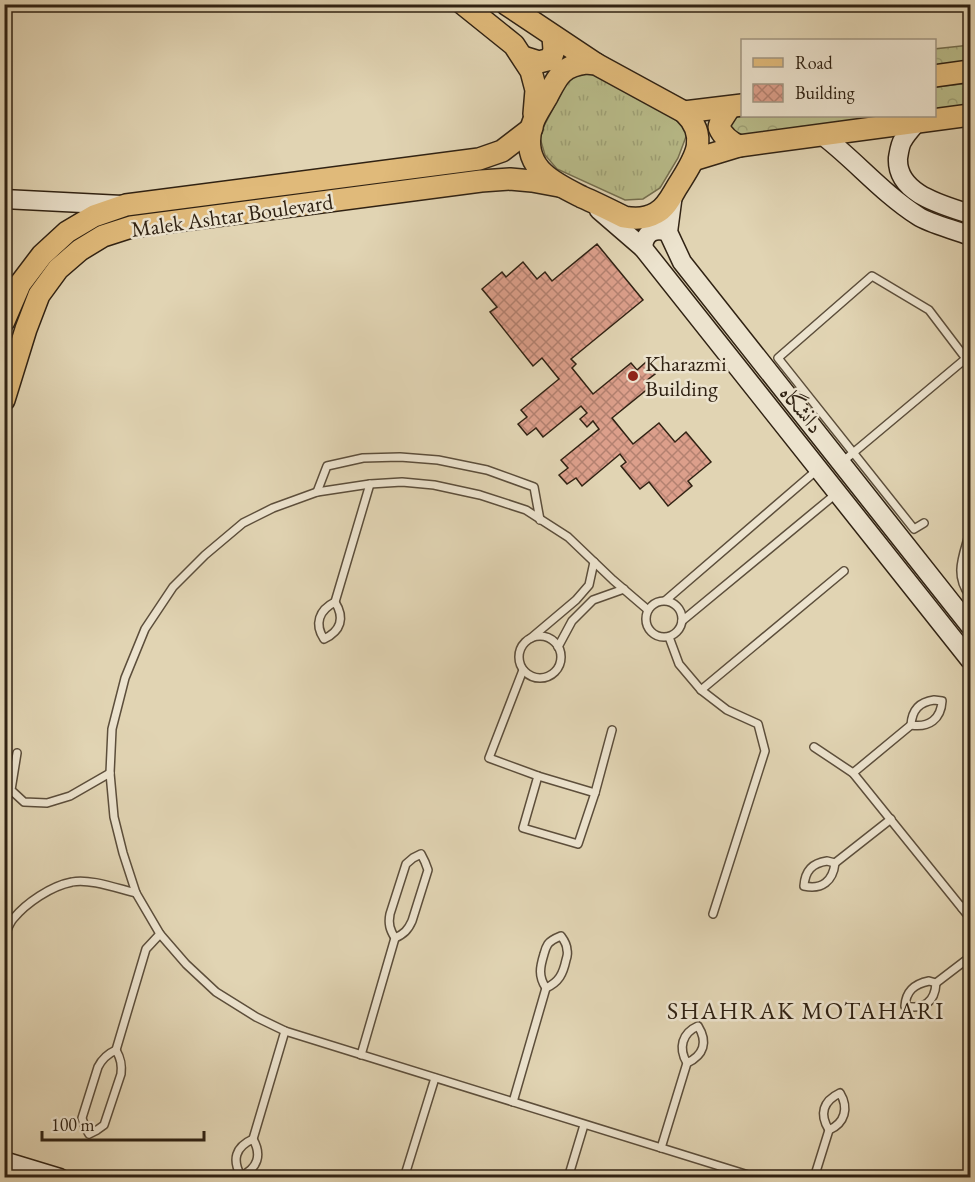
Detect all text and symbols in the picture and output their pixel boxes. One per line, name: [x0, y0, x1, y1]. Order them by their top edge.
legend: [741, 39, 936, 117]
text: Road: [795, 51, 834, 74]
text: Building: [795, 81, 855, 104]
street label: Malek Ashtar Boulevard: [129, 187, 336, 244]
place label: Kharazmi Building: [645, 349, 727, 403]
marker: Kharazmi Building: [626, 369, 640, 383]
street label: دانشگاه: [773, 379, 830, 439]
district label: SHAHRAK MOTAHARI: [667, 995, 945, 1026]
scale bar: [42, 1104, 204, 1142]
text: 100 m: [51, 1113, 95, 1136]

